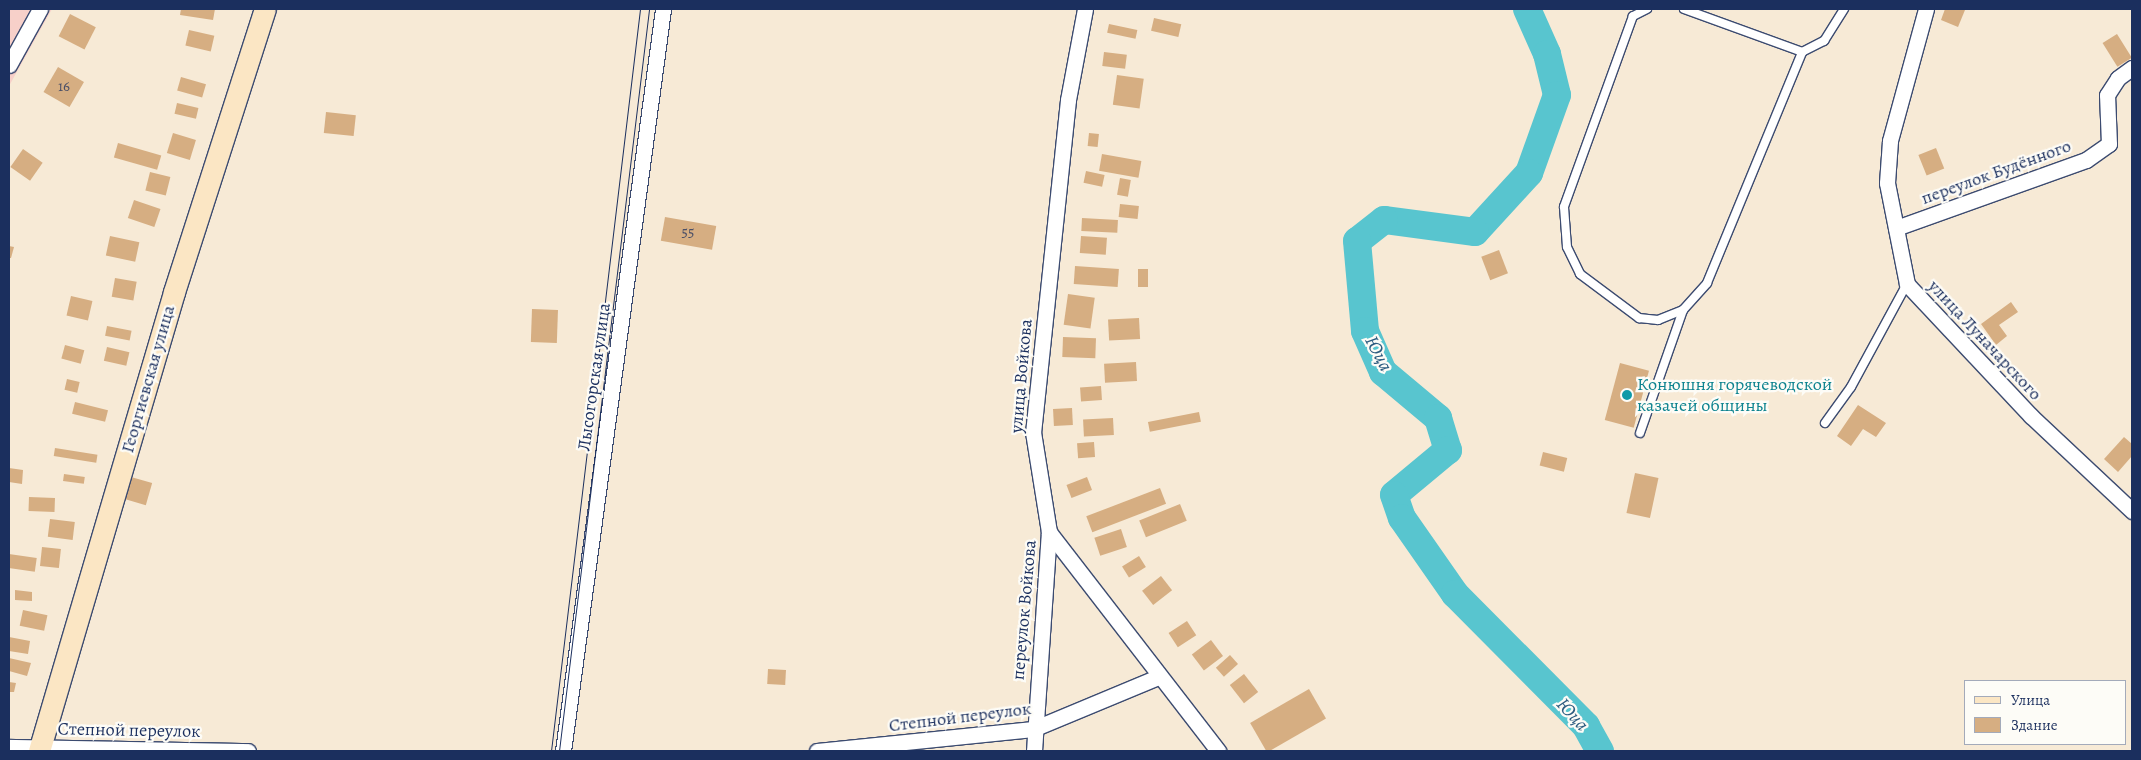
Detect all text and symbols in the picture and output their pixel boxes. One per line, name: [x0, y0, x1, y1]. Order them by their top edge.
house number: 16: [58, 78, 70, 96]
street label: переулок Будённого: [1918, 135, 2074, 209]
house number: 55: [682, 224, 694, 242]
street label: улица Луначарского: [1924, 275, 2046, 405]
street label: Лысогорская улица: [573, 301, 615, 453]
street label: Георгиевская улица: [117, 303, 179, 455]
street label: улица Войкова: [1005, 318, 1037, 434]
water label: Юца: [1359, 332, 1397, 376]
place label: Конюшня горячеводской казачей общины: [1637, 374, 1832, 416]
marker: Конюшня горячеводской казачей общины: [1621, 389, 1633, 401]
street label: переулок Войкова: [1007, 539, 1041, 681]
legend: [1964, 680, 2126, 745]
text: Улица: [2011, 690, 2050, 710]
water label: Юца: [1551, 694, 1593, 736]
street label: Степной переулок: [888, 698, 1032, 736]
text: Здание: [2011, 715, 2058, 735]
street label: Степной переулок: [57, 718, 201, 742]

